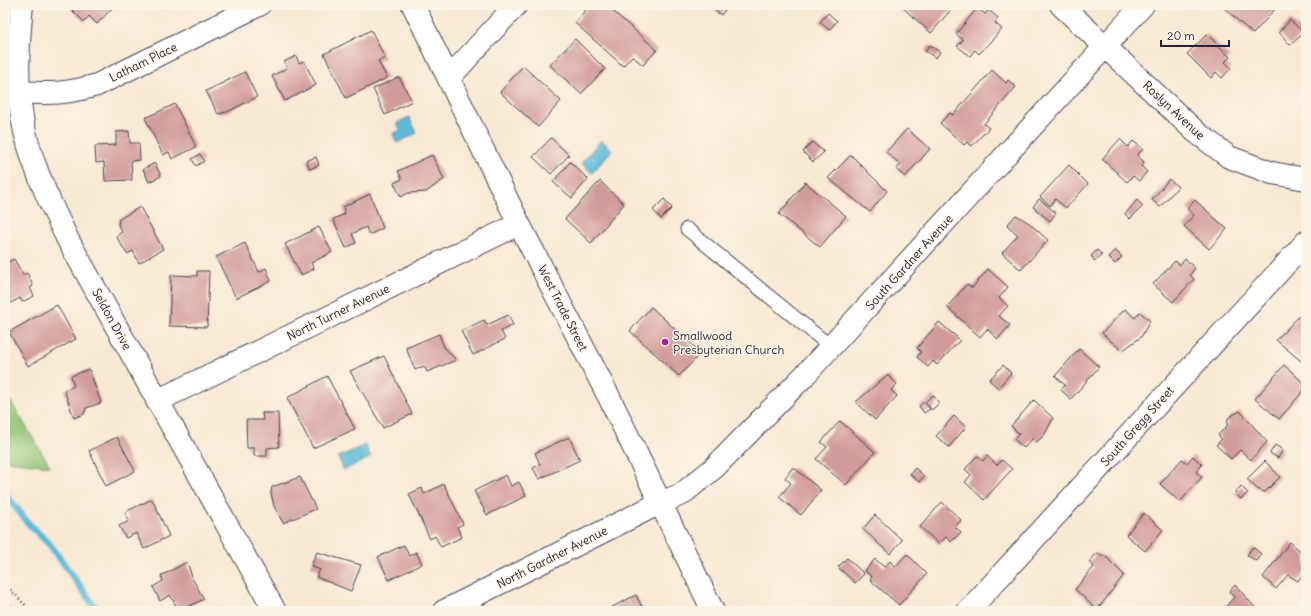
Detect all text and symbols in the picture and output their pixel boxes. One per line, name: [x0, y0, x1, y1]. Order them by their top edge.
scale bar: [1161, 22, 1229, 48]
text: 20 m: [1167, 28, 1195, 43]
street label: Latham Place: [107, 39, 179, 85]
street label: Roslyn Avenue: [1140, 77, 1208, 143]
street label: South Gardner Avenue: [862, 211, 956, 313]
street label: West Trade Street: [535, 262, 591, 354]
street label: North Turner Avenue: [284, 281, 392, 343]
street label: Seldon Drive: [89, 286, 135, 352]
place label: Smallwood Presbyterian Church: [673, 328, 784, 357]
marker: Smallwood Presbyterian Church: [660, 337, 670, 347]
street label: South Gregg Street: [1097, 383, 1177, 469]
street label: North Gardner Avenue: [494, 523, 610, 591]

